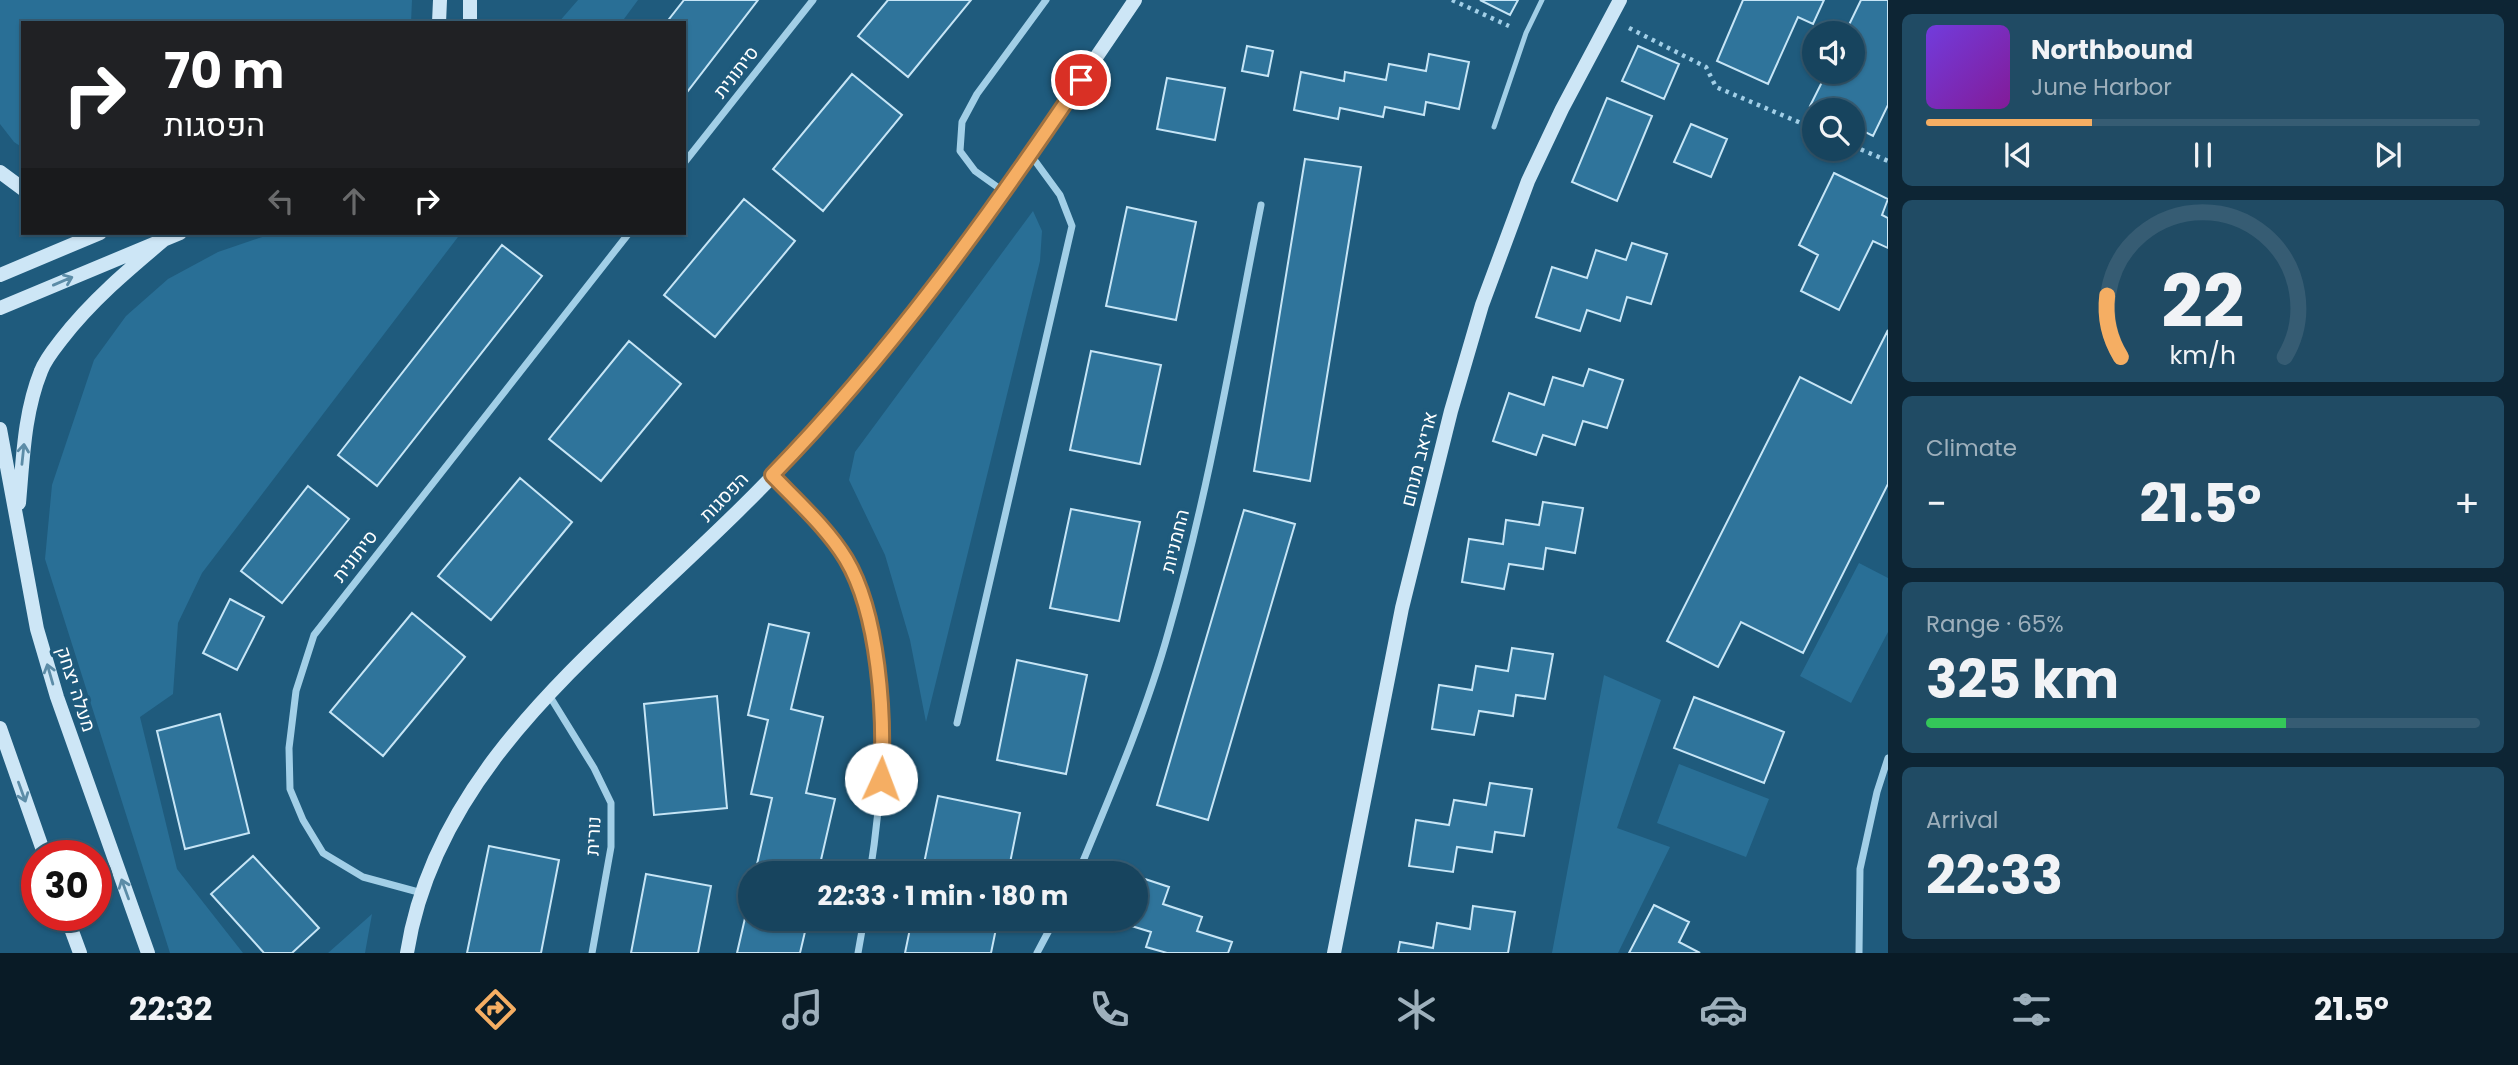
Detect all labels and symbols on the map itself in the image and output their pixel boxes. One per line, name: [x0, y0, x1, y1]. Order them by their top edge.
street label: סיתונית: [707, 40, 765, 104]
pin: [1051, 50, 1111, 110]
one-way arrow: [51, 274, 73, 287]
street label: אריאב מנחם: [1394, 409, 1444, 509]
one-way arrow: [17, 443, 30, 466]
street label: הפסגות: [693, 466, 755, 528]
street label: החמניות: [1154, 506, 1196, 576]
street label: סיתונית: [326, 524, 384, 588]
street label: מעלה יצחק: [49, 643, 103, 735]
one-way arrow: [43, 663, 56, 685]
position arrow: [844, 742, 918, 816]
one-way arrow: [17, 780, 29, 802]
street label: נורית: [578, 816, 608, 856]
speed limit sign: 30: [21, 840, 112, 931]
one-way arrow: [118, 878, 130, 900]

